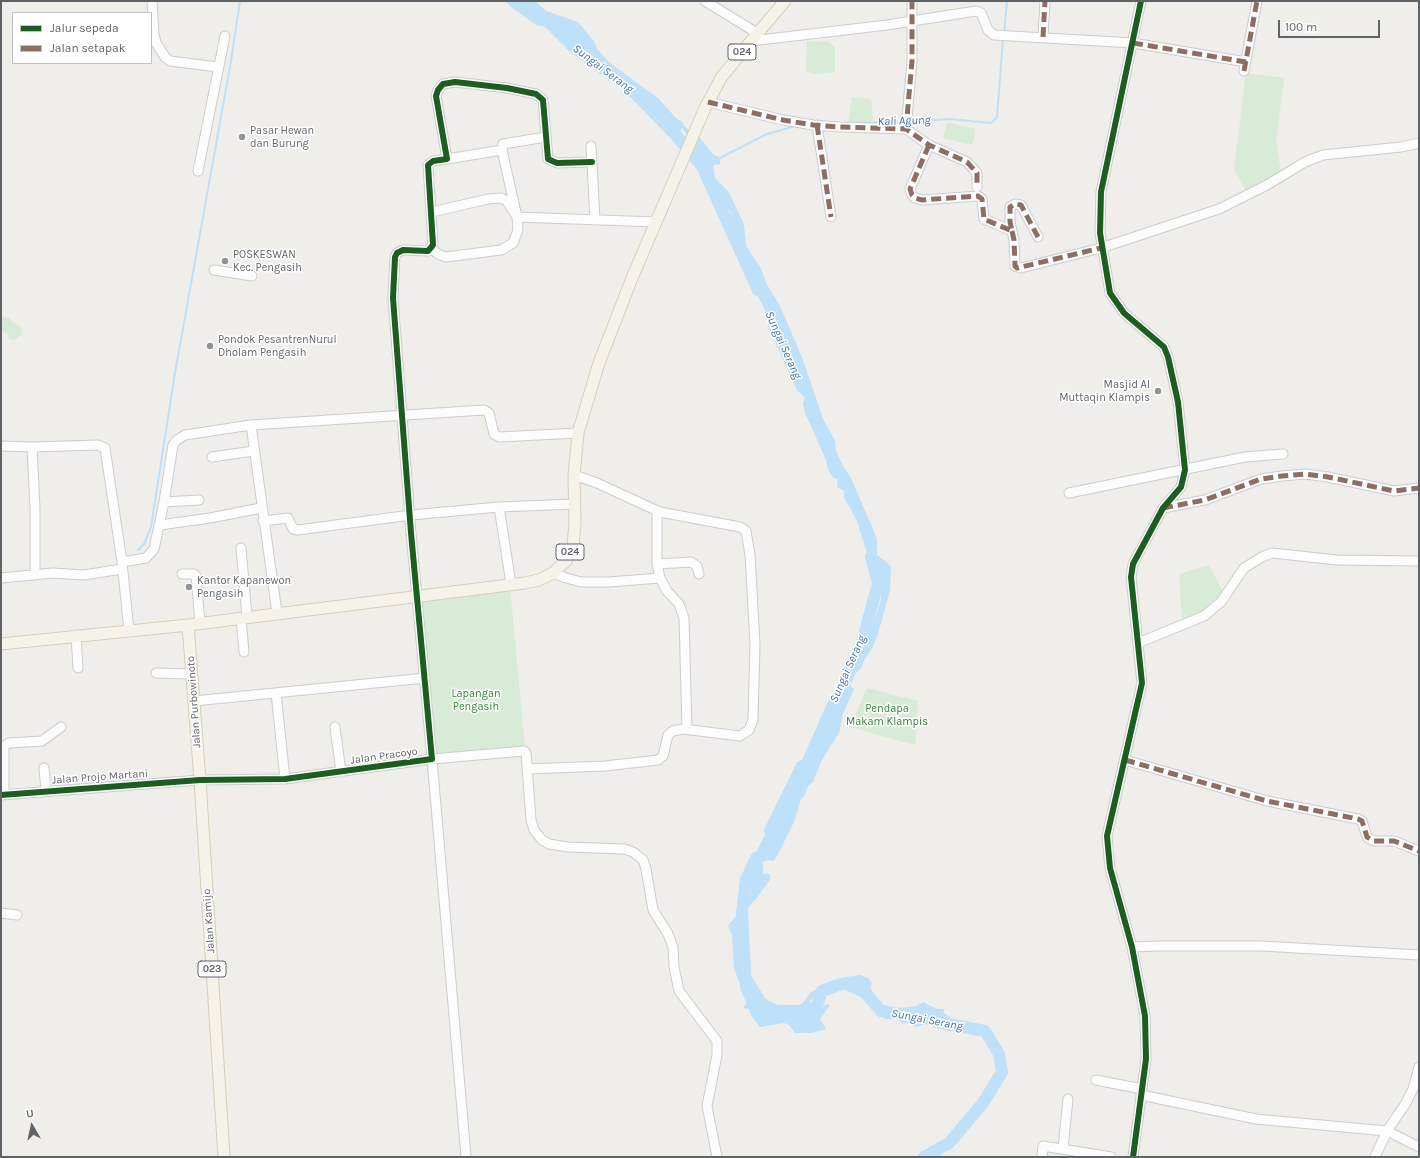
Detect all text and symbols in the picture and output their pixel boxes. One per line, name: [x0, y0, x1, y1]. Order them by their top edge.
legend: [12, 12, 152, 64]
scale bar: [1280, 12, 1382, 38]
text: 100 m: [1285, 20, 1317, 34]
text: Jalur sepeda: [50, 21, 119, 35]
text: Jalan setapak: [50, 41, 125, 55]
water label: Sungai Serang: [570, 41, 636, 97]
road number: 024: [728, 44, 756, 60]
water label: Kali Agung: [877, 113, 931, 129]
place label: Pasar Hewan dan Burung: [250, 124, 314, 150]
marker: Pasar Hewan dan Burung: [237, 132, 247, 142]
place label: POSKESWAN Kec. Pengasih: [233, 248, 302, 274]
marker: POSKESWAN Kec. Pengasih: [220, 256, 230, 266]
water label: Sungai Serang: [762, 309, 804, 381]
place label: Pondok PesantrenNurul Dholam Pengasih: [218, 333, 337, 359]
marker: Pondok PesantrenNurul Dholam Pengasih: [205, 341, 215, 351]
place label: Masjid Al Muttaqin Klampis: [1059, 378, 1150, 404]
marker: Masjid Al Muttaqin Klampis: [1153, 386, 1163, 396]
road number: 024: [556, 544, 584, 560]
place label: Kantor Kapanewon Pengasih: [197, 574, 291, 600]
marker: Kantor Kapanewon Pengasih: [184, 582, 194, 592]
water label: Sungai Serang: [827, 633, 869, 705]
street label: Jalan Purbowinoto: [184, 656, 204, 748]
park label: Lapangan Pengasih: [451, 687, 501, 713]
park label: Pendapa Makam Klampis: [846, 702, 928, 728]
street label: Jalan Pracoyo: [350, 745, 418, 767]
street label: Jalan Projo Martani: [51, 767, 149, 787]
street label: Jalan Kamijo: [200, 888, 218, 954]
road number: 023: [198, 961, 226, 977]
water label: Sungai Serang: [890, 1006, 964, 1034]
north arrow: [12, 1106, 52, 1146]
text: U: [25, 1107, 35, 1121]

